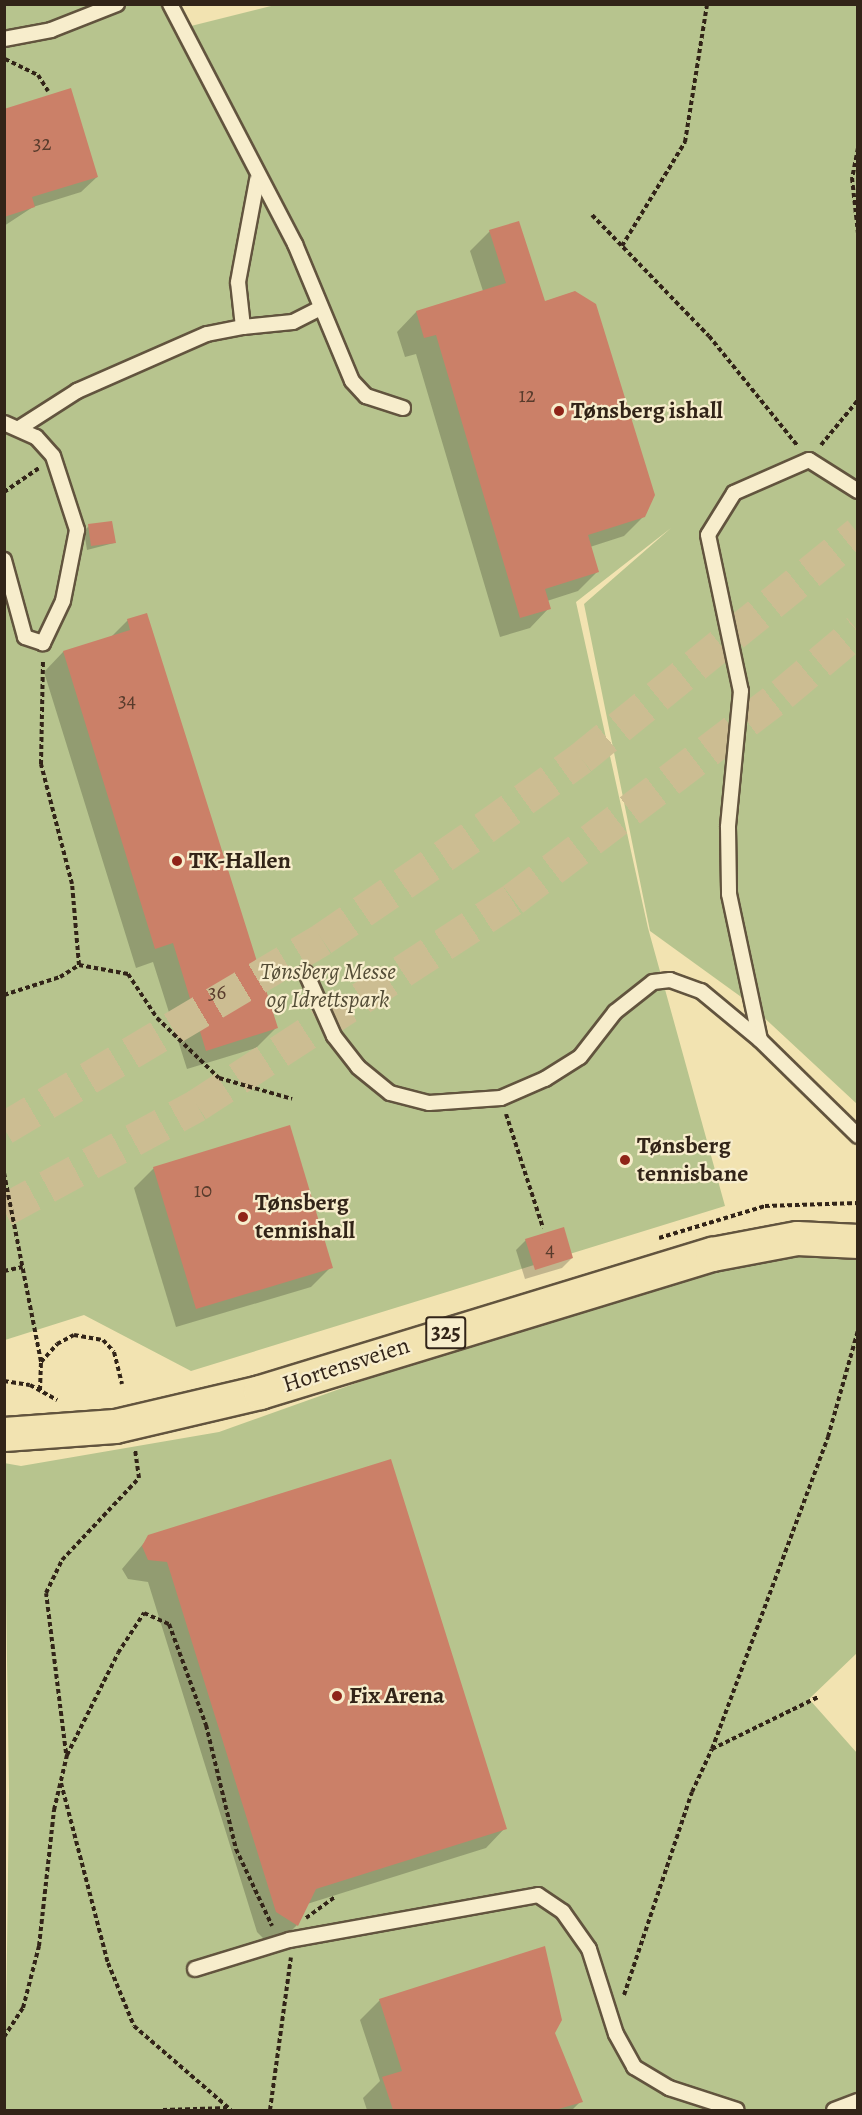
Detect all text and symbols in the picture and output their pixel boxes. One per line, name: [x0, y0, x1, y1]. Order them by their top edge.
house number: 32: [33, 130, 51, 156]
house number: 12: [518, 382, 536, 408]
place label: Tønsberg ishall: [571, 397, 723, 425]
marker: Tønsberg ishall: [552, 404, 566, 418]
house number: 34: [118, 687, 136, 713]
place label: TK-Hallen: [189, 847, 291, 875]
marker: TK-Hallen: [170, 854, 184, 868]
park label: Tønsberg Messe og Idrettspark: [260, 958, 396, 1014]
house number: 36: [208, 979, 226, 1005]
place label: Tønsberg tennisbane: [637, 1132, 748, 1188]
marker: Tønsberg tennisbane: [618, 1153, 632, 1167]
house number: 10: [194, 1177, 212, 1203]
place label: Tønsberg tennishall: [255, 1189, 355, 1245]
marker: Tønsberg tennishall: [236, 1210, 250, 1224]
house number: 4: [545, 1236, 555, 1262]
road number: 325: [425, 1314, 467, 1352]
street label: Hortensveien: [279, 1331, 413, 1399]
place label: Fix Arena: [349, 1682, 445, 1710]
marker: Fix Arena: [330, 1689, 344, 1703]

